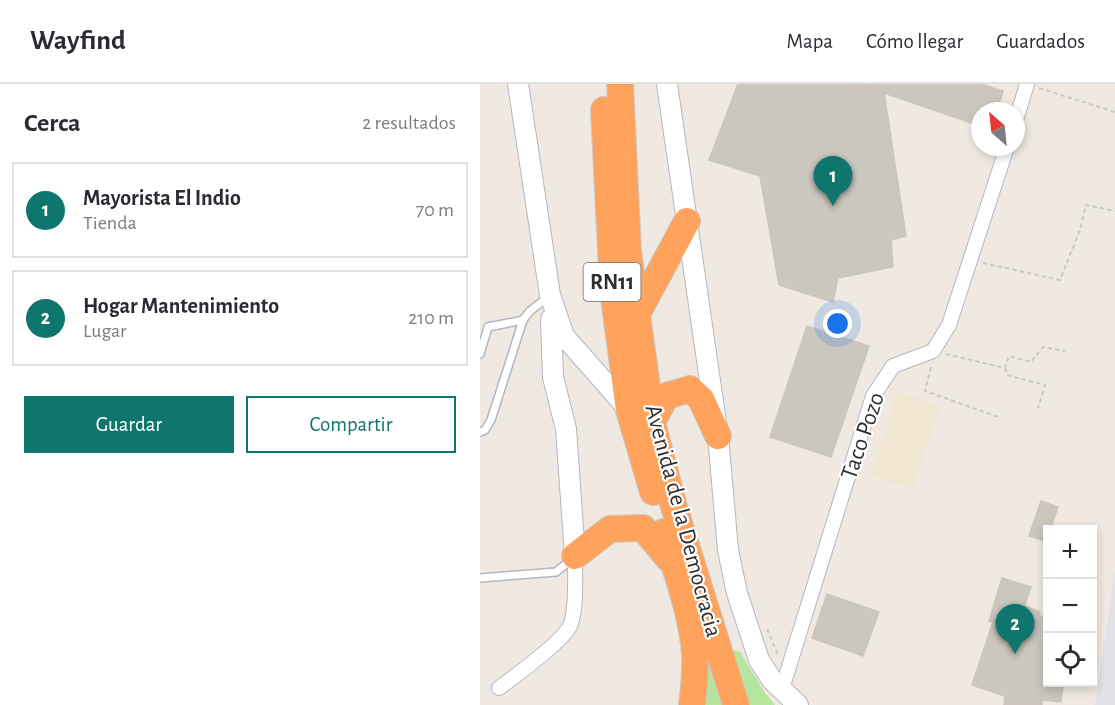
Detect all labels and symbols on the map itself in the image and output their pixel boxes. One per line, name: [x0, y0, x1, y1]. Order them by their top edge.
north arrow: [971, 102, 1025, 156]
pin: 1: [814, 156, 852, 206]
road number: RN11: [584, 263, 640, 301]
your location: [823, 309, 852, 338]
street label: Taco Pozo: [837, 389, 889, 483]
street label: Avenida de la Democracia: [640, 402, 726, 640]
pin: 2: [996, 604, 1034, 654]

